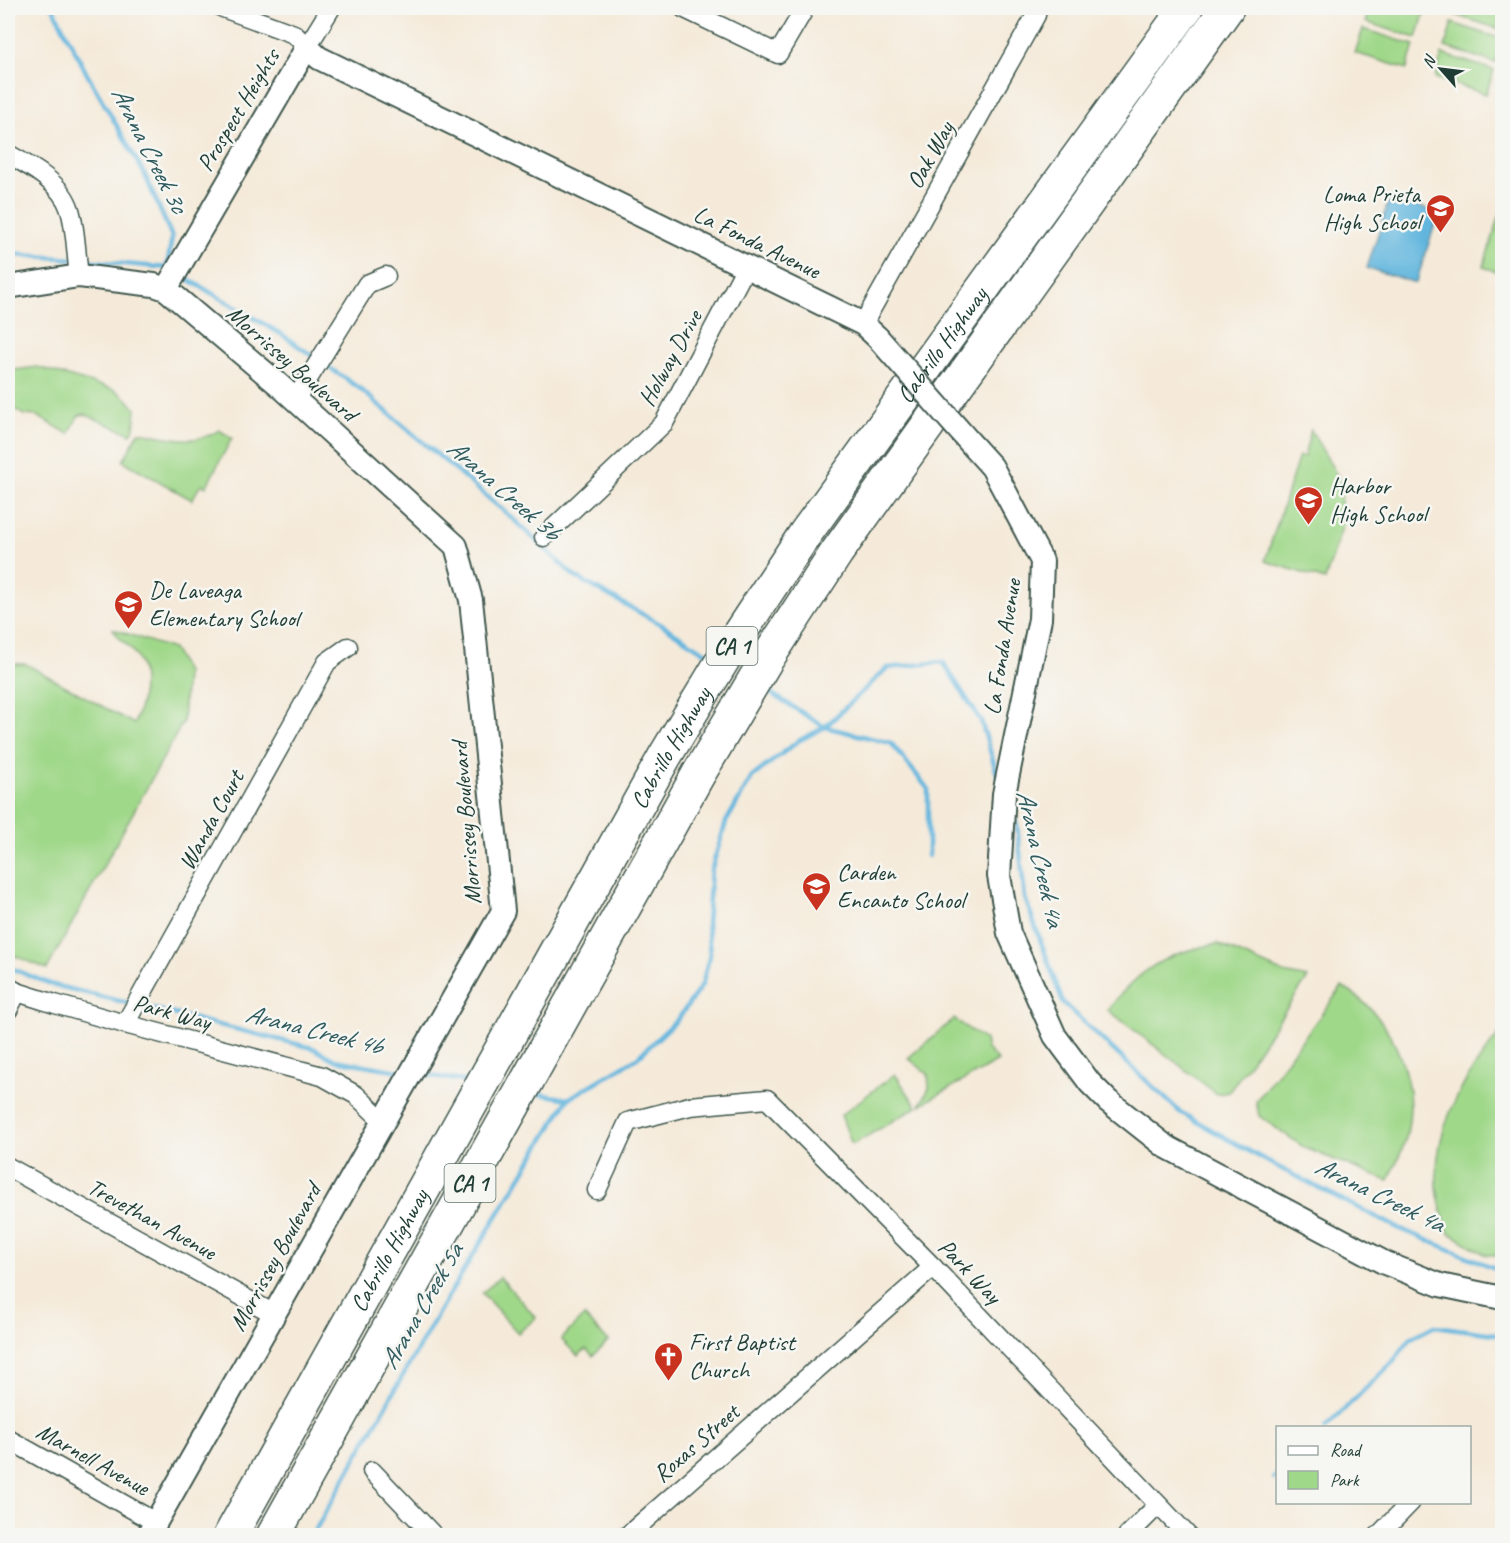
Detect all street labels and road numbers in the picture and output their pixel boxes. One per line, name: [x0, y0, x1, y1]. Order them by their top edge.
street label: Prospect Heights: [190, 42, 287, 177]
street label: Oak Way: [899, 115, 961, 194]
street label: La Fonda Avenue: [689, 199, 827, 286]
street label: Cabrillo Highway: [890, 280, 995, 409]
street label: Morrissey Boulevard: [220, 298, 366, 430]
street label: Holway Drive: [631, 303, 710, 411]
street label: La Fonda Avenue: [976, 575, 1028, 717]
road number: CA 1: [706, 627, 758, 665]
street label: Cabrillo Highway: [624, 680, 719, 814]
street label: Morrissey Boulevard: [444, 737, 488, 906]
street label: Wanda Court: [171, 763, 252, 875]
street label: Park Way: [130, 987, 216, 1037]
road number: CA 1: [444, 1164, 496, 1202]
street label: Trevethan Avenue: [83, 1171, 223, 1268]
street label: Morrissey Boulevard: [222, 1175, 330, 1336]
street label: Cabrillo Highway: [343, 1182, 436, 1317]
street label: Park Way: [932, 1232, 1009, 1311]
street label: Roxas Street: [647, 1396, 747, 1489]
street label: Marnell Avenue: [31, 1416, 157, 1503]

